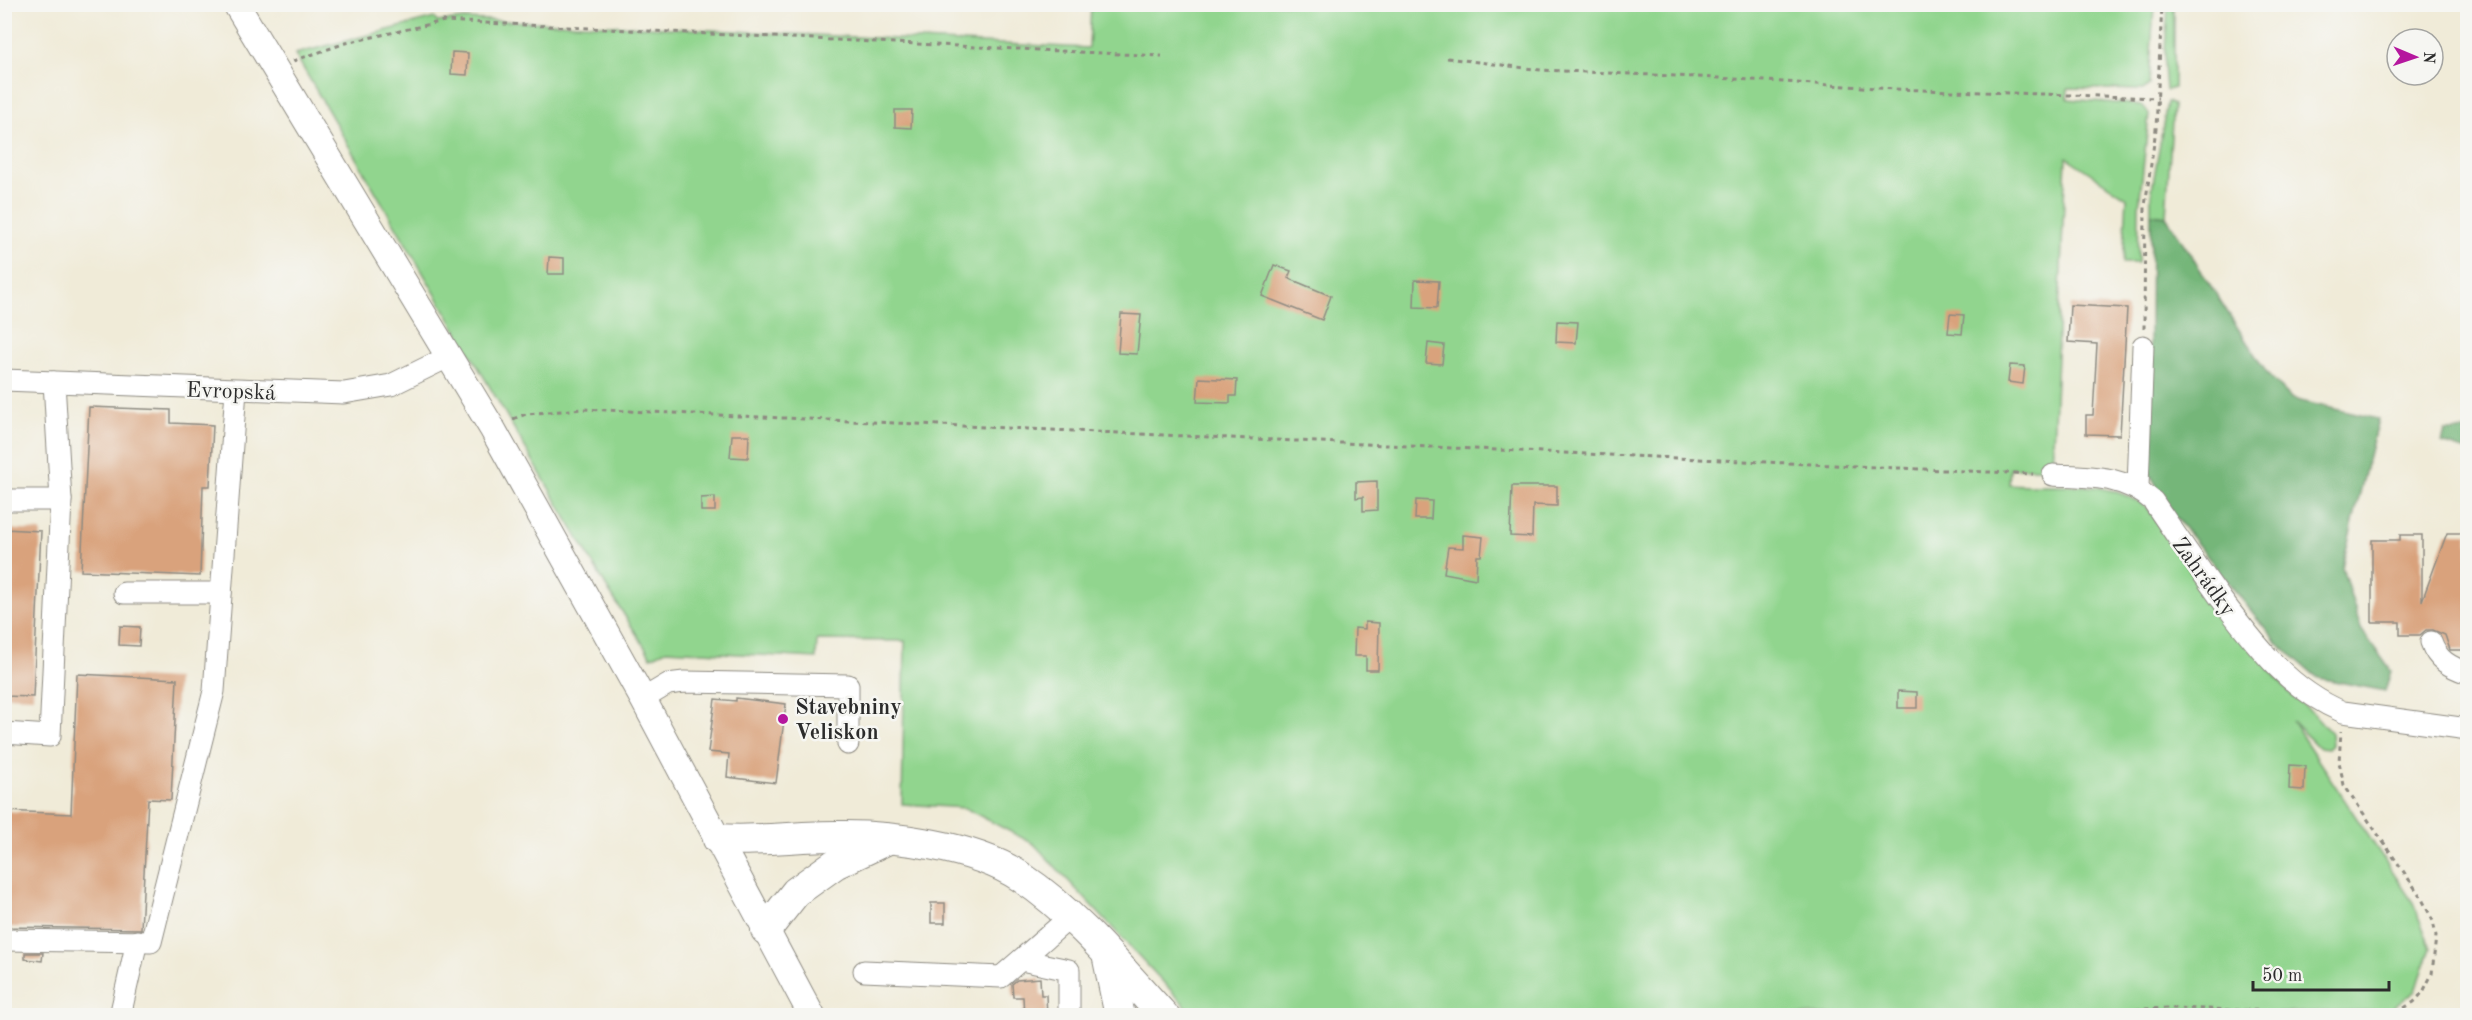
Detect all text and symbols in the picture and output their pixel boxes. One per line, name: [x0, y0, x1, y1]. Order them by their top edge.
north arrow: [2385, 27, 2445, 87]
text: N: [2420, 51, 2436, 65]
street label: Evropská: [186, 379, 276, 405]
street label: Zahrádky: [2168, 534, 2239, 621]
place label: Stavebniny Veliskon: [795, 697, 902, 744]
marker: Stavebniny Veliskon: [776, 712, 790, 726]
scale bar: [2253, 954, 2390, 992]
text: 50 m: [2262, 967, 2302, 985]

